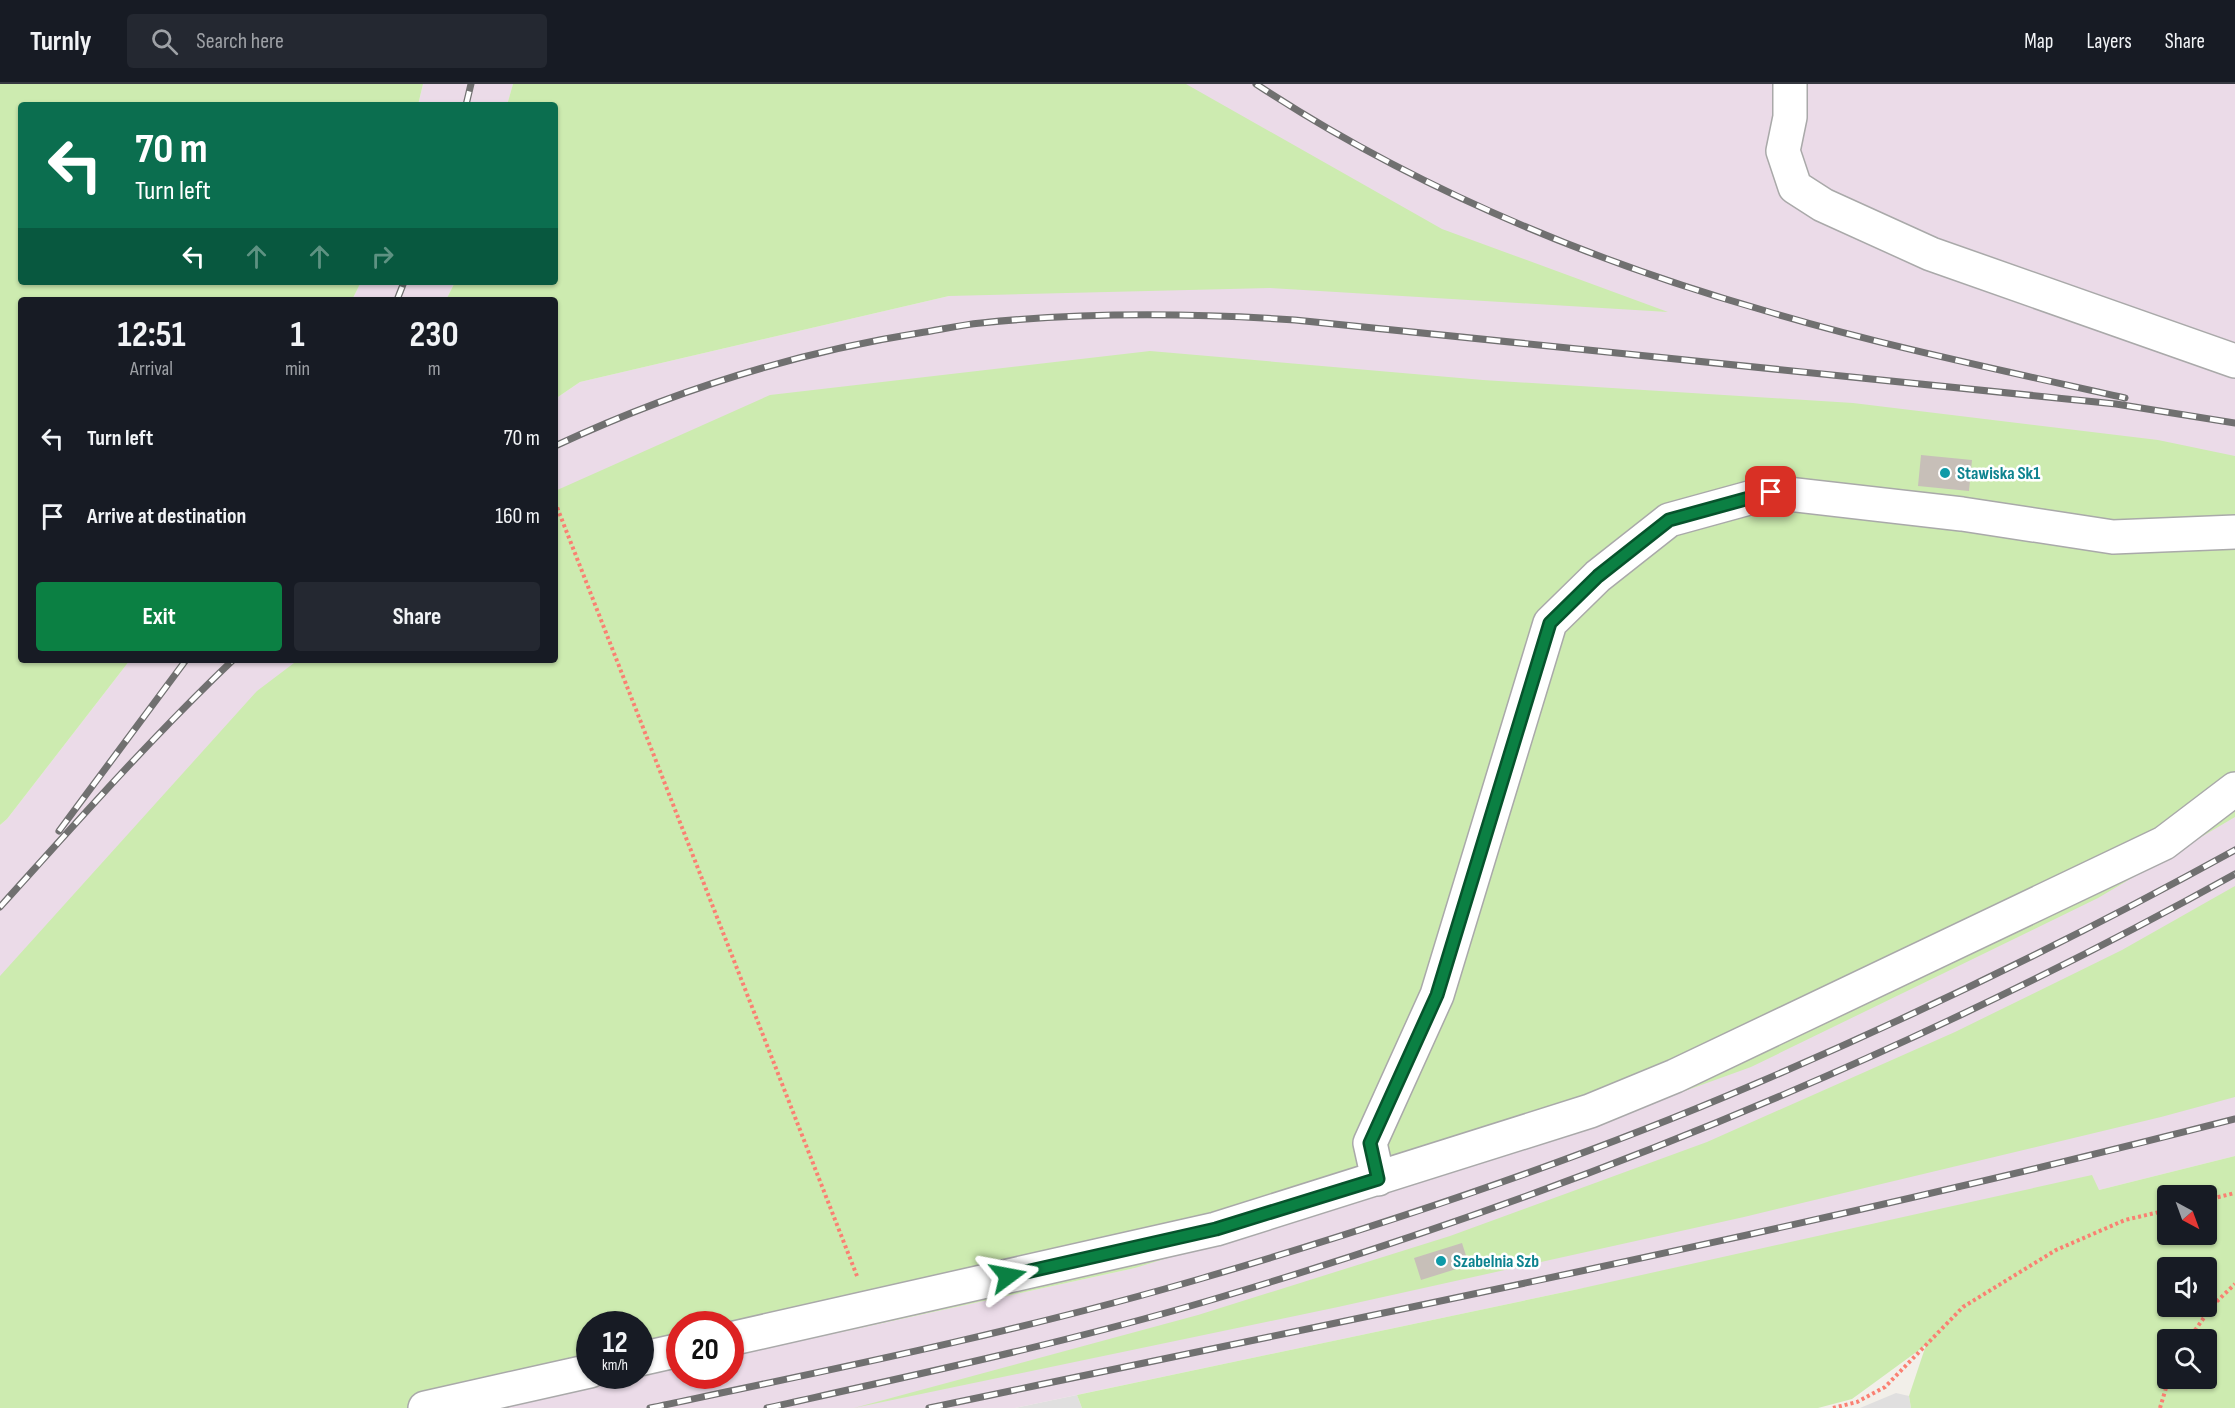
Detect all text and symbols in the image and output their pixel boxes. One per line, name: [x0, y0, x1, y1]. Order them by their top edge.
search box: [127, 14, 547, 68]
text: Turnly: [30, 25, 91, 58]
icon: search: [148, 25, 181, 58]
text: Search here: [196, 28, 284, 55]
text: Map: [2024, 29, 2053, 54]
text: Layers: [2086, 29, 2132, 54]
text: Share: [2165, 29, 2205, 54]
text: 70 m: [135, 124, 208, 175]
icon: left: [36, 126, 114, 204]
text: Turn left: [135, 175, 211, 207]
icon: left: [177, 240, 210, 273]
icon: ahead: [240, 240, 273, 273]
icon: ahead: [303, 240, 336, 273]
icon: right: [366, 240, 399, 273]
text: 12:51: [117, 314, 186, 357]
text: 1: [291, 314, 305, 357]
text: 230: [410, 314, 459, 357]
text: Arrival: [130, 357, 173, 381]
text: min: [285, 357, 310, 381]
text: m: [428, 357, 440, 381]
icon: left: [36, 422, 69, 455]
text: Turn left: [87, 425, 153, 452]
text: 70 m: [504, 425, 540, 452]
place label: Stawiska Sk1: [1957, 463, 2040, 484]
pin: [1745, 466, 1796, 517]
marker: Stawiska Sk1: [1938, 466, 1952, 480]
icon: arrive: [1754, 475, 1787, 508]
icon: arrive: [36, 500, 69, 533]
text: Arrive at destination: [87, 503, 246, 530]
text: 160 m: [495, 503, 540, 530]
button: Exit: [36, 582, 282, 651]
button: Share: [294, 582, 540, 651]
north arrow: [2157, 1185, 2217, 1245]
map controls: [2157, 1185, 2217, 1389]
position arrow: [976, 1244, 1040, 1308]
place label: Szabelnia Szb: [1453, 1251, 1539, 1272]
marker: Szabelnia Szb: [1434, 1254, 1448, 1268]
button: sound: [2157, 1257, 2217, 1317]
speed limit sign: 20: [666, 1311, 744, 1389]
text: 12: [602, 1325, 628, 1361]
button: search: [2157, 1329, 2217, 1389]
text: km/h: [602, 1356, 628, 1375]

